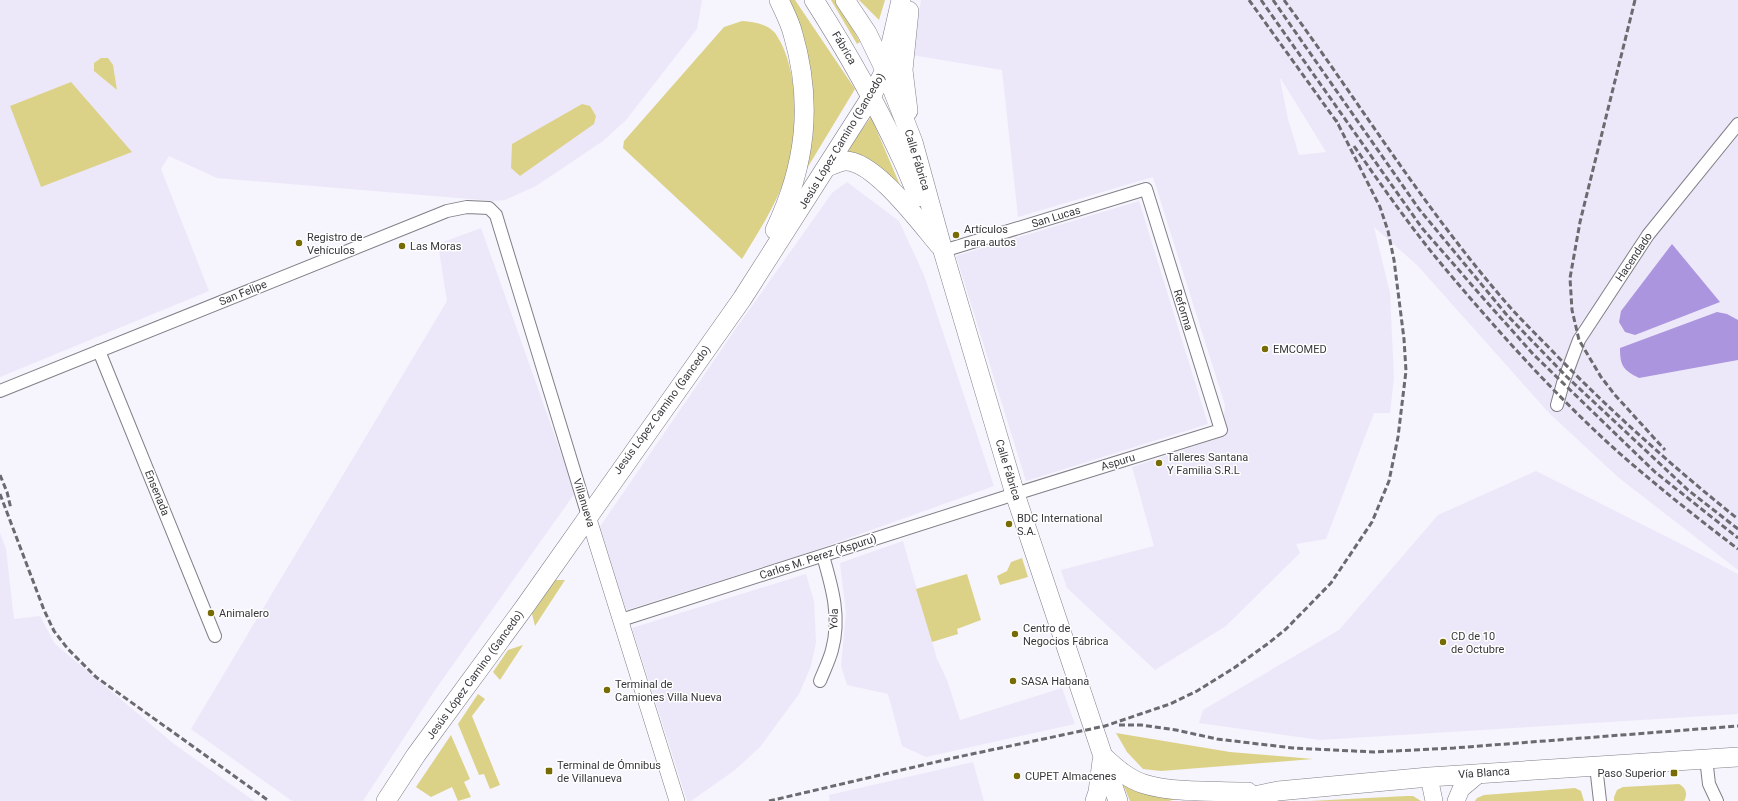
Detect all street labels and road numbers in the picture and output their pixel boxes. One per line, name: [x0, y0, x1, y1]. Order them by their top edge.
street label: Fábrica: [829, 29, 859, 67]
street label: Jesús López Camino (Gancedo): [796, 71, 888, 211]
street label: Calle Fábrica: [902, 128, 932, 192]
street label: San Lucas: [1030, 203, 1082, 231]
street label: Hacendado: [1613, 230, 1655, 284]
street label: San Felipe: [217, 277, 269, 308]
street label: Reforma: [1171, 288, 1195, 332]
street label: Jesús López Camino (Gancedo): [611, 343, 713, 477]
street label: Calle Fábrica: [993, 438, 1023, 502]
street label: Aspuru: [1099, 451, 1137, 473]
street label: Ensenada: [142, 468, 172, 518]
street label: Villanueva: [570, 477, 598, 529]
street label: Carlos M. Perez (Aspuru): [758, 532, 878, 582]
street label: Jesús López Camino (Gancedo): [424, 608, 526, 742]
street label: Yola: [827, 608, 841, 630]
street label: Vía Blanca: [1458, 765, 1510, 781]

